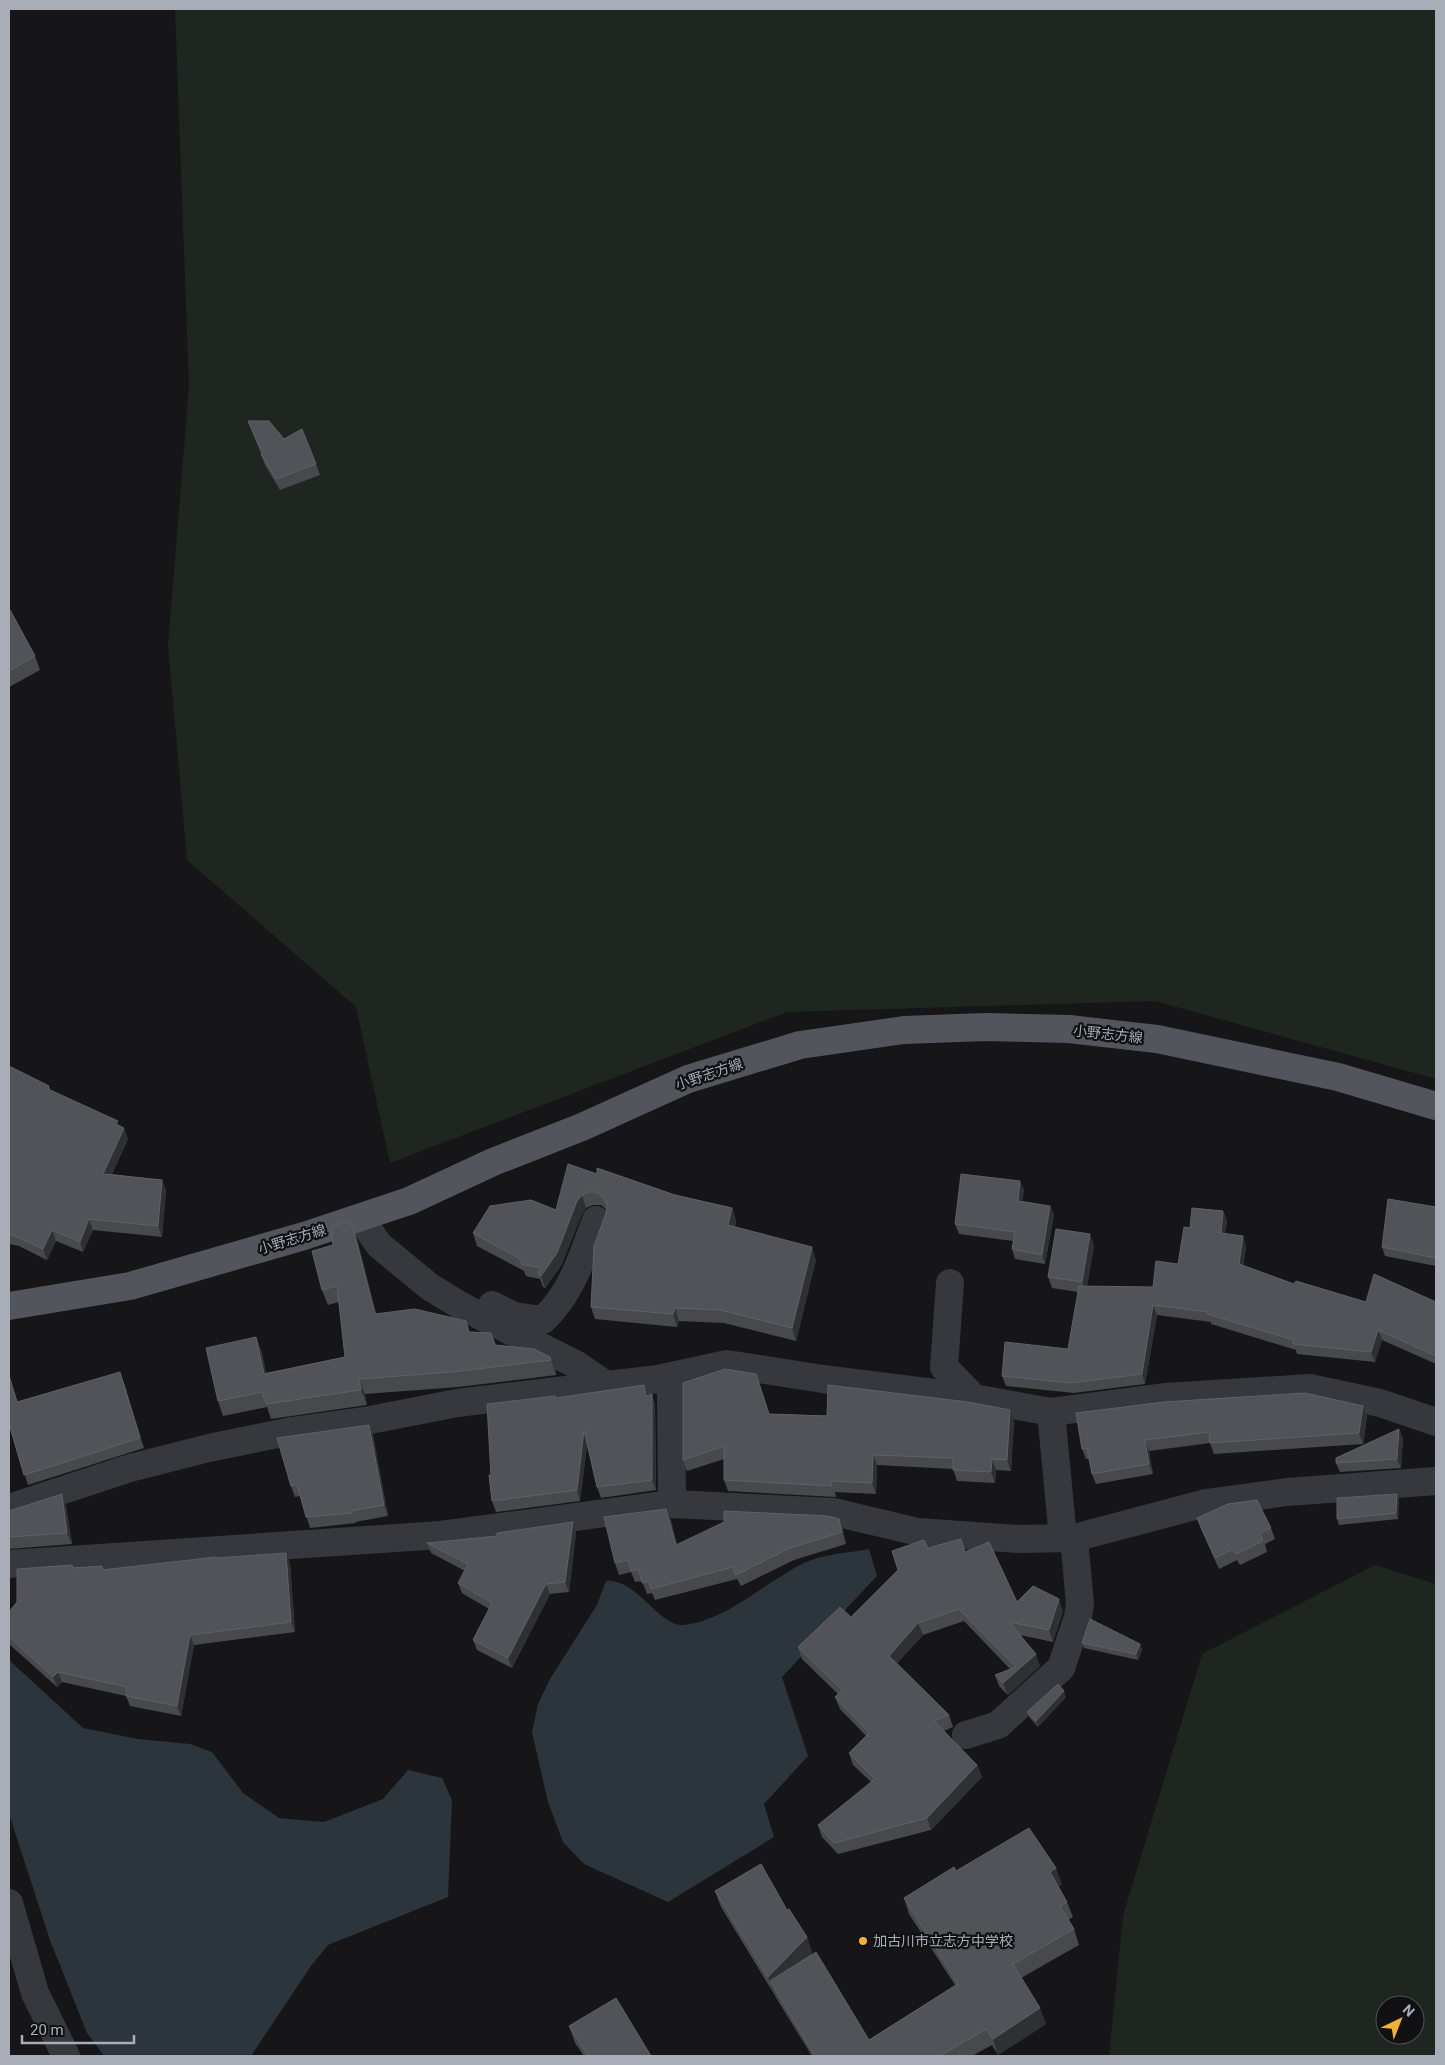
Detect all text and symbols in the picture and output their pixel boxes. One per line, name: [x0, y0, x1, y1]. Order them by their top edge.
street label: 小野志方線: [1072, 1022, 1144, 1046]
street label: 小野志方線: [673, 1055, 745, 1093]
street label: 小野志方線: [256, 1221, 328, 1257]
place label: 加古川市立志方中学校: [873, 1933, 1013, 1949]
marker: 加古川市立志方中学校: [857, 1935, 869, 1947]
north arrow: [1375, 1995, 1425, 2045]
text: N: [1400, 2001, 1418, 2020]
scale bar: [22, 2012, 135, 2044]
text: 20 m: [30, 2021, 64, 2039]

